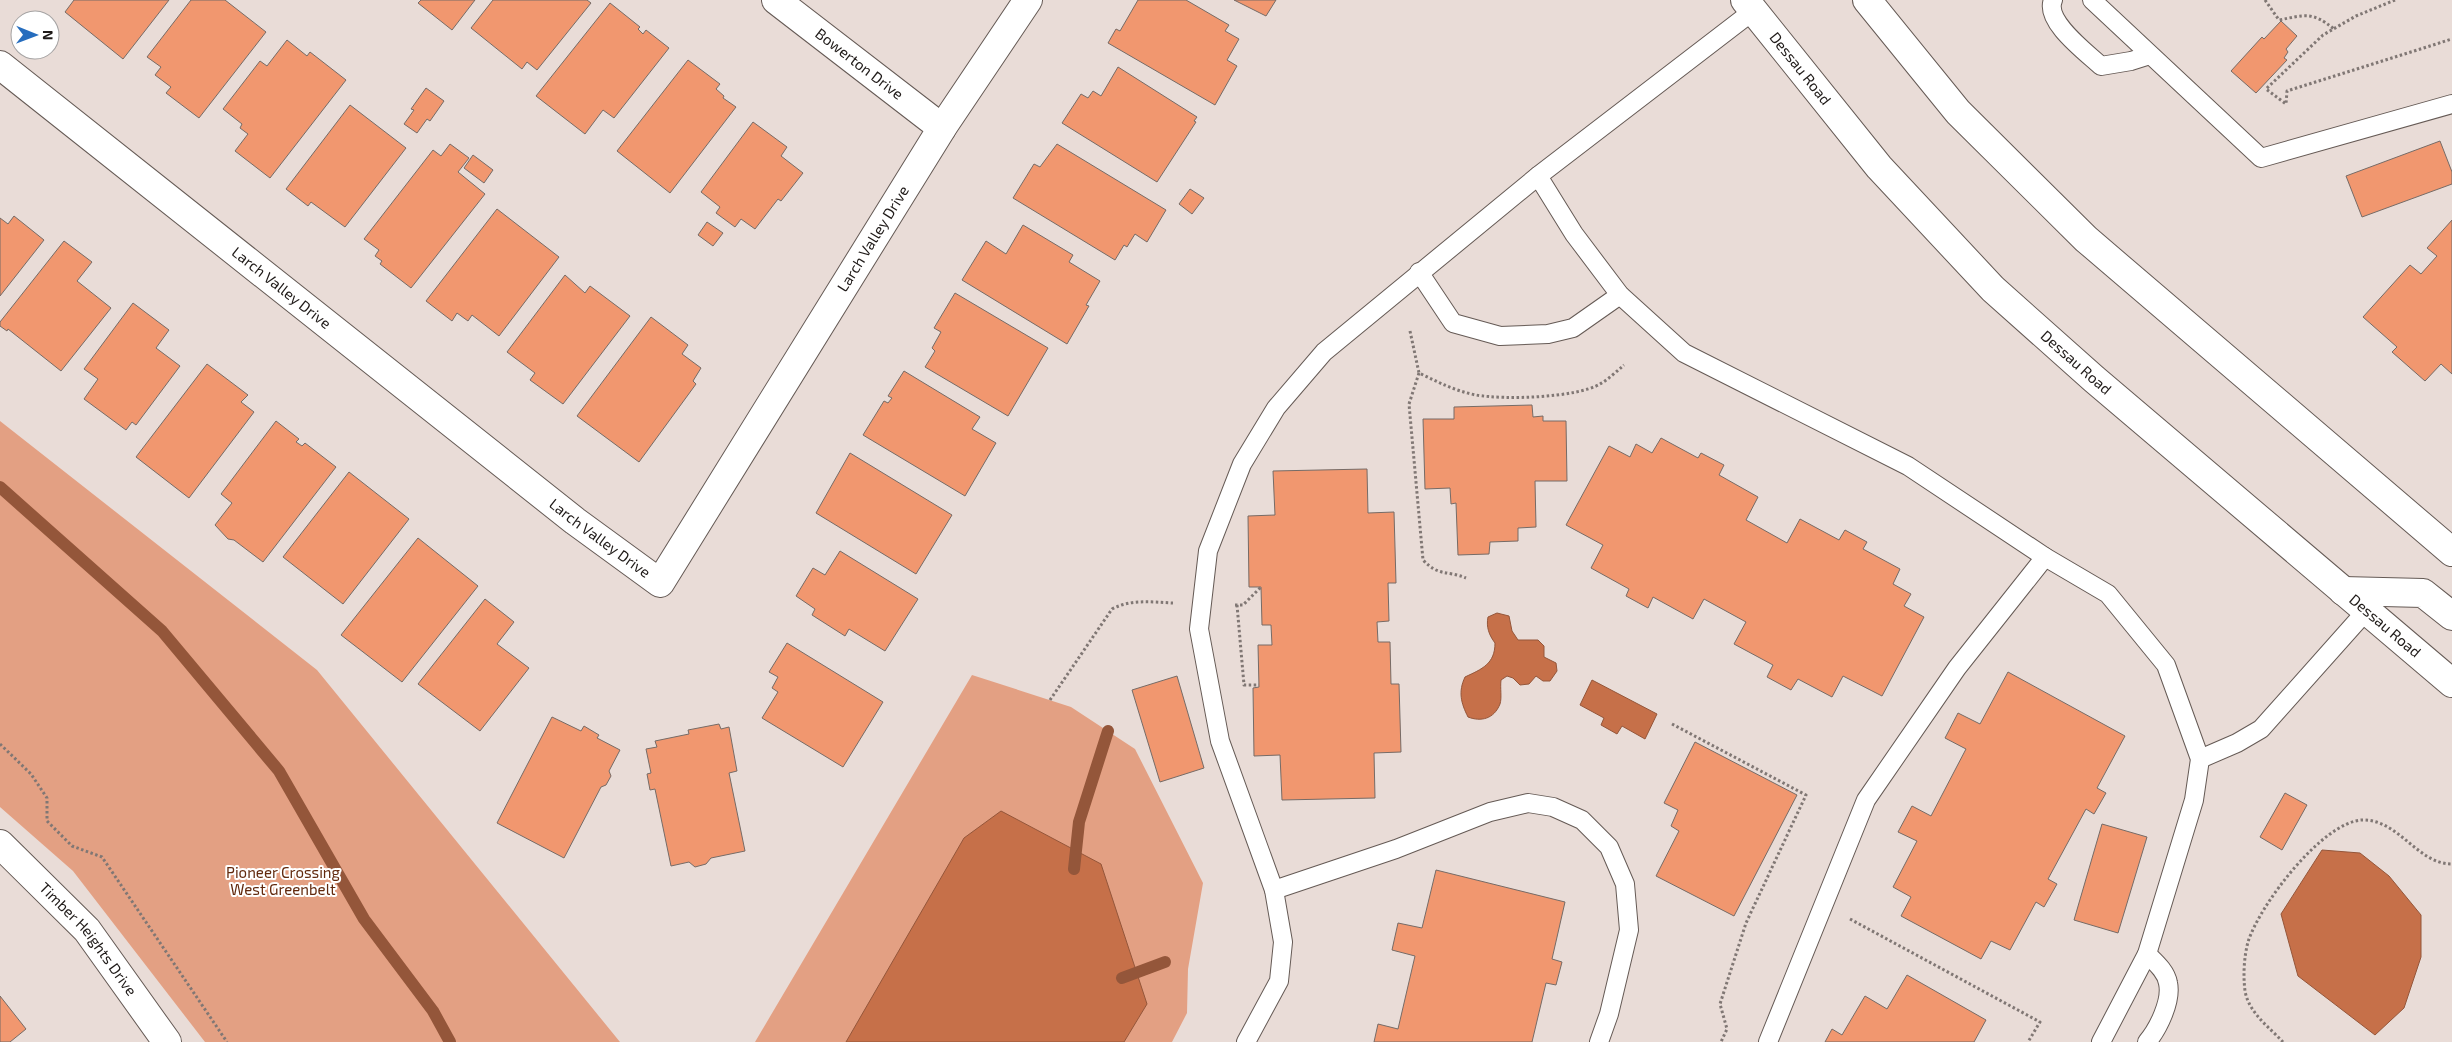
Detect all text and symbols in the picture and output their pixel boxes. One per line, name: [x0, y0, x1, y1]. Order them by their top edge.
north arrow: [10, 10, 60, 60]
street label: Bowerton Drive: [812, 24, 907, 103]
street label: Dessau Road: [1766, 28, 1835, 108]
text: N: [40, 30, 57, 40]
street label: Larch Valley Drive: [833, 182, 912, 295]
street label: Larch Valley Drive: [229, 243, 335, 332]
street label: Dessau Road: [2038, 326, 2115, 398]
street label: Larch Valley Drive: [546, 494, 654, 581]
street label: Dessau Road: [2346, 590, 2425, 661]
park label: Pioneer Crossing West Greenbelt: [226, 863, 341, 898]
street label: Timber Heights Drive: [36, 878, 141, 999]

